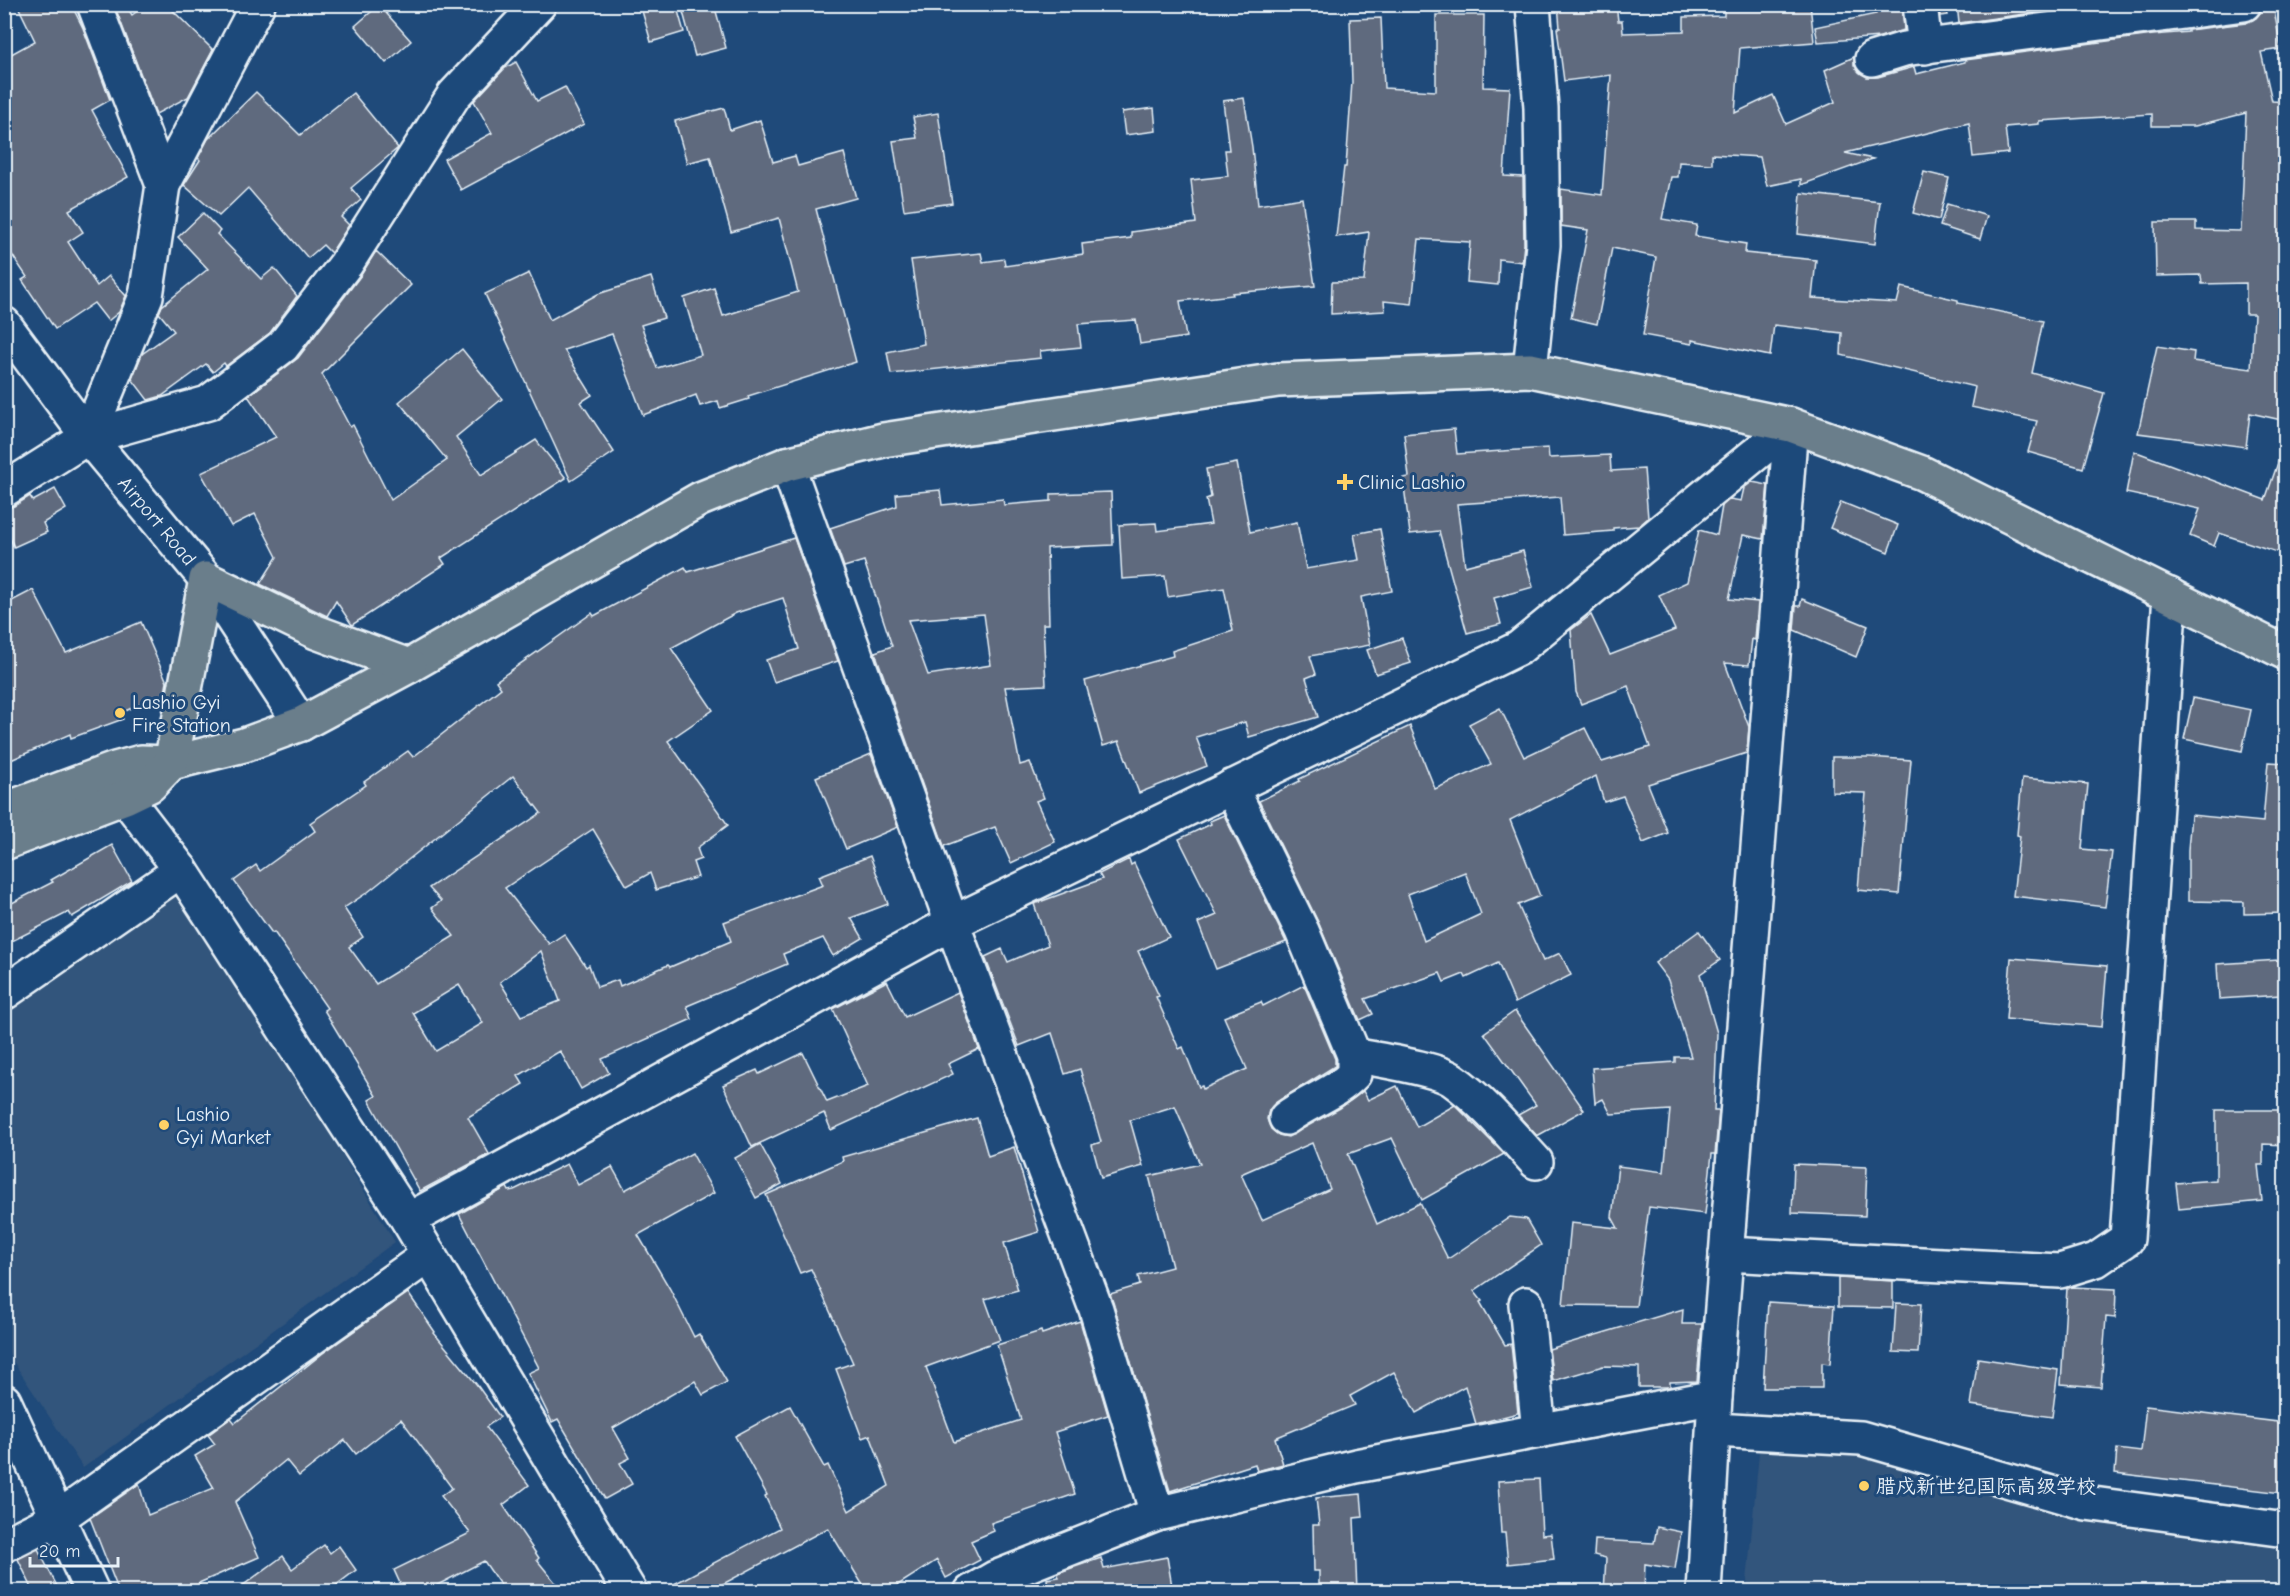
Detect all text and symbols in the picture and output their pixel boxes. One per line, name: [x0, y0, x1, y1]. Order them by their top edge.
place label: Clinic Lashio: [1358, 471, 1465, 494]
street label: Airport Road: [113, 472, 201, 570]
marker: Clinic Lashio: [1336, 473, 1354, 491]
place label: Lashio Gyi Fire Station: [132, 691, 231, 737]
marker: Lashio Gyi Fire Station: [113, 706, 127, 720]
place label: Lashio Gyi Market: [176, 1103, 272, 1149]
marker: Lashio Gyi Market: [157, 1118, 171, 1132]
place label: 腊戍新世纪国际高级学校: [1876, 1475, 2096, 1498]
marker: 腊戍新世纪国际高级学校: [1857, 1479, 1871, 1493]
scale bar: [30, 1530, 118, 1568]
text: 20 m: [39, 1541, 80, 1562]

